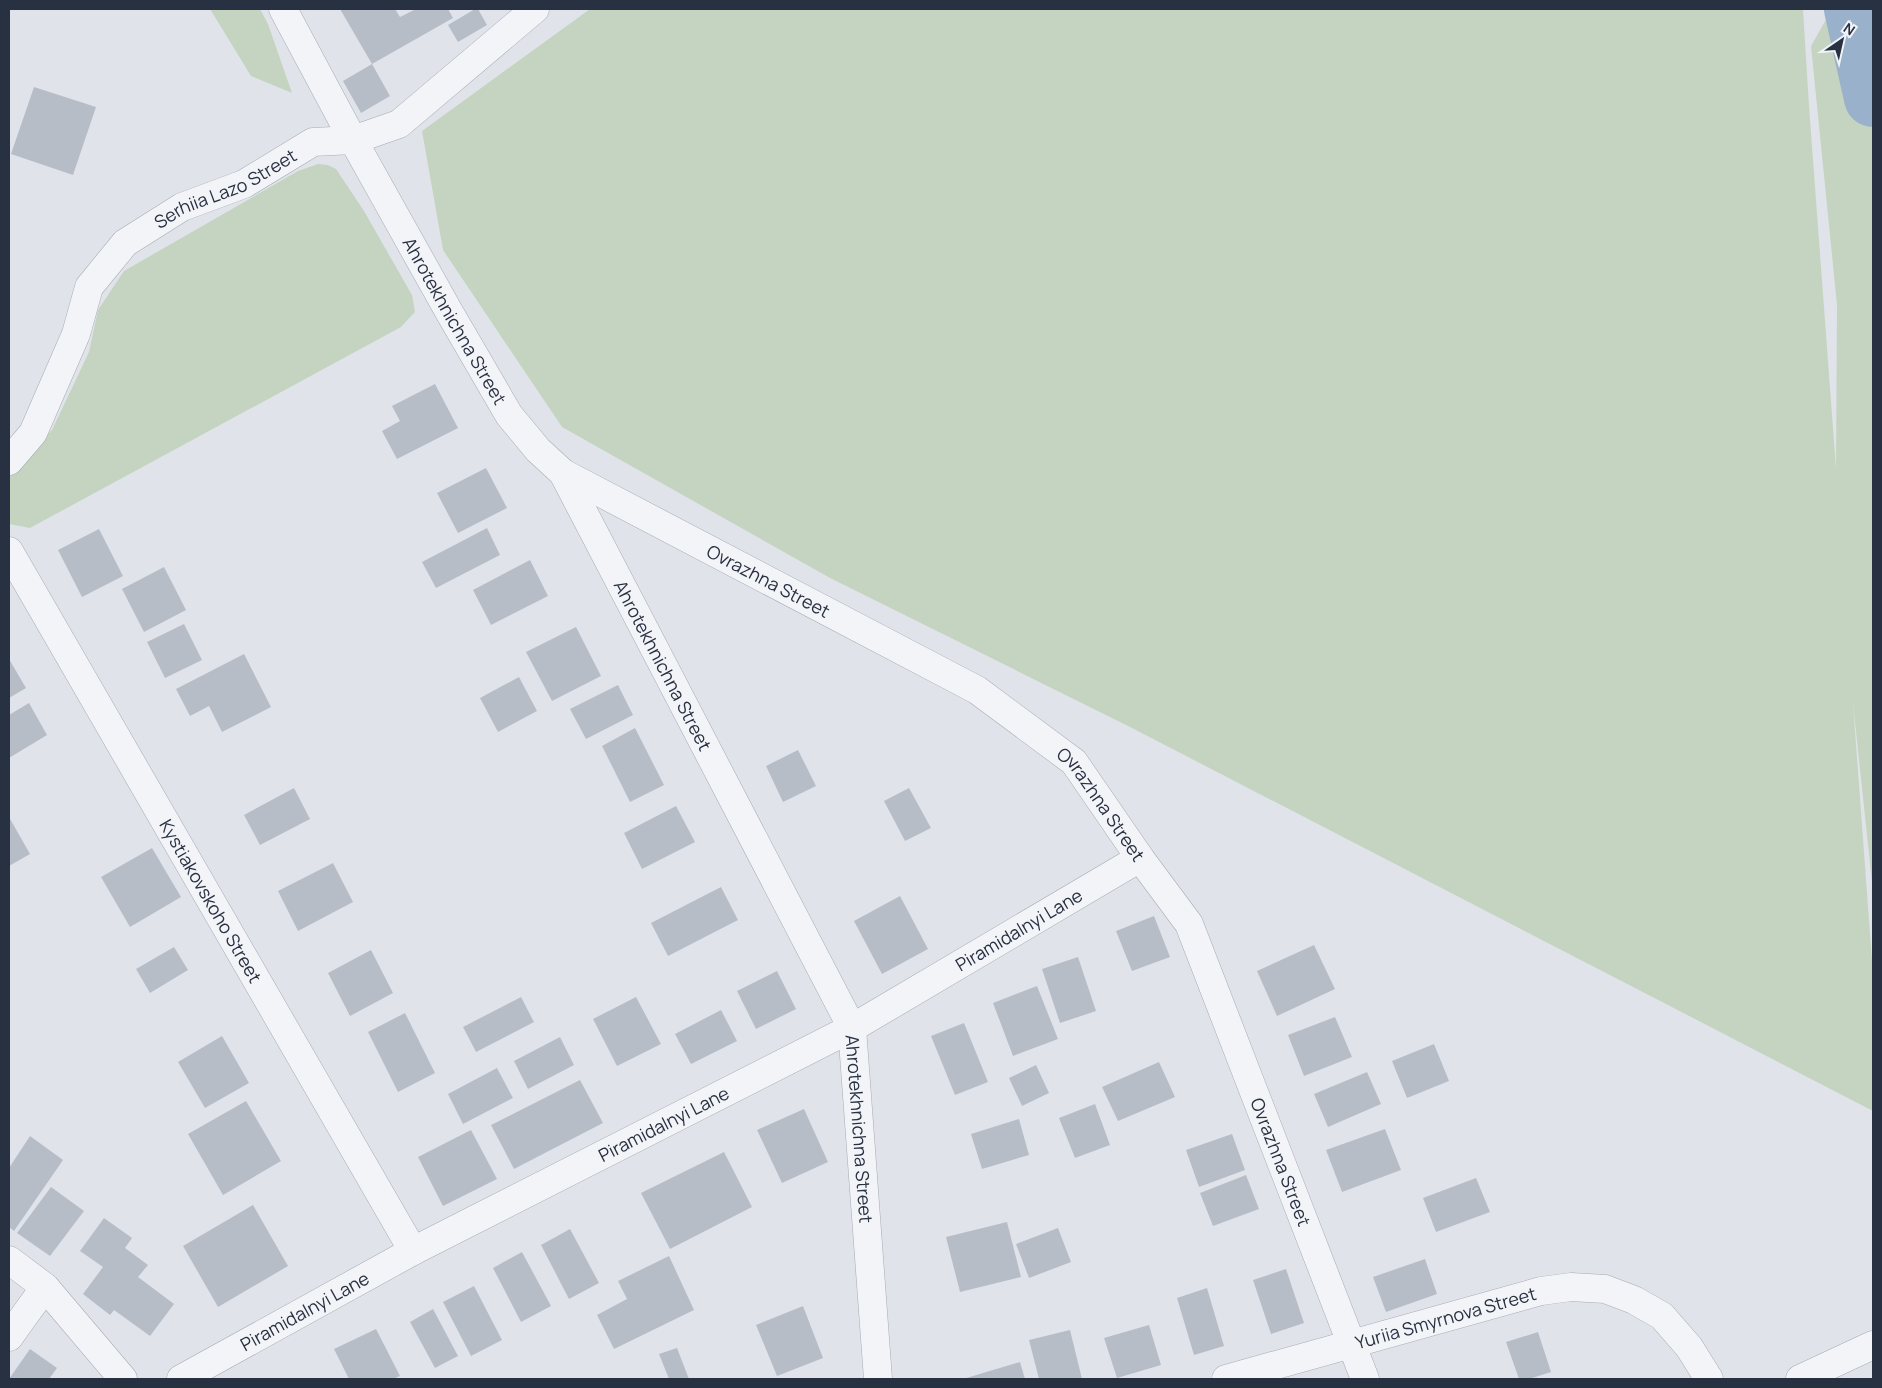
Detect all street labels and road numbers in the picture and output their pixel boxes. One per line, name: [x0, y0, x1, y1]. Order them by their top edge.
street label: Serhiia Lazo Street: [149, 143, 301, 234]
street label: Ahrotekhnichna Street: [398, 233, 512, 409]
street label: Ovrazhna Street: [703, 539, 834, 623]
street label: Ahrotekhnichna Street: [609, 576, 717, 755]
street label: Ovrazhna Street: [1052, 742, 1151, 866]
street label: Kystiakovskoho Street: [154, 815, 268, 987]
street label: Piramidalnyi Lane: [951, 883, 1087, 976]
street label: Ahrotekhnichna Street: [841, 1034, 878, 1224]
street label: Piramidalnyi Lane: [594, 1081, 733, 1167]
street label: Ovrazhna Street: [1245, 1094, 1317, 1230]
street label: Piramidalnyi Lane: [236, 1266, 373, 1356]
street label: Yuriia Smyrnova Street: [1352, 1281, 1539, 1354]

